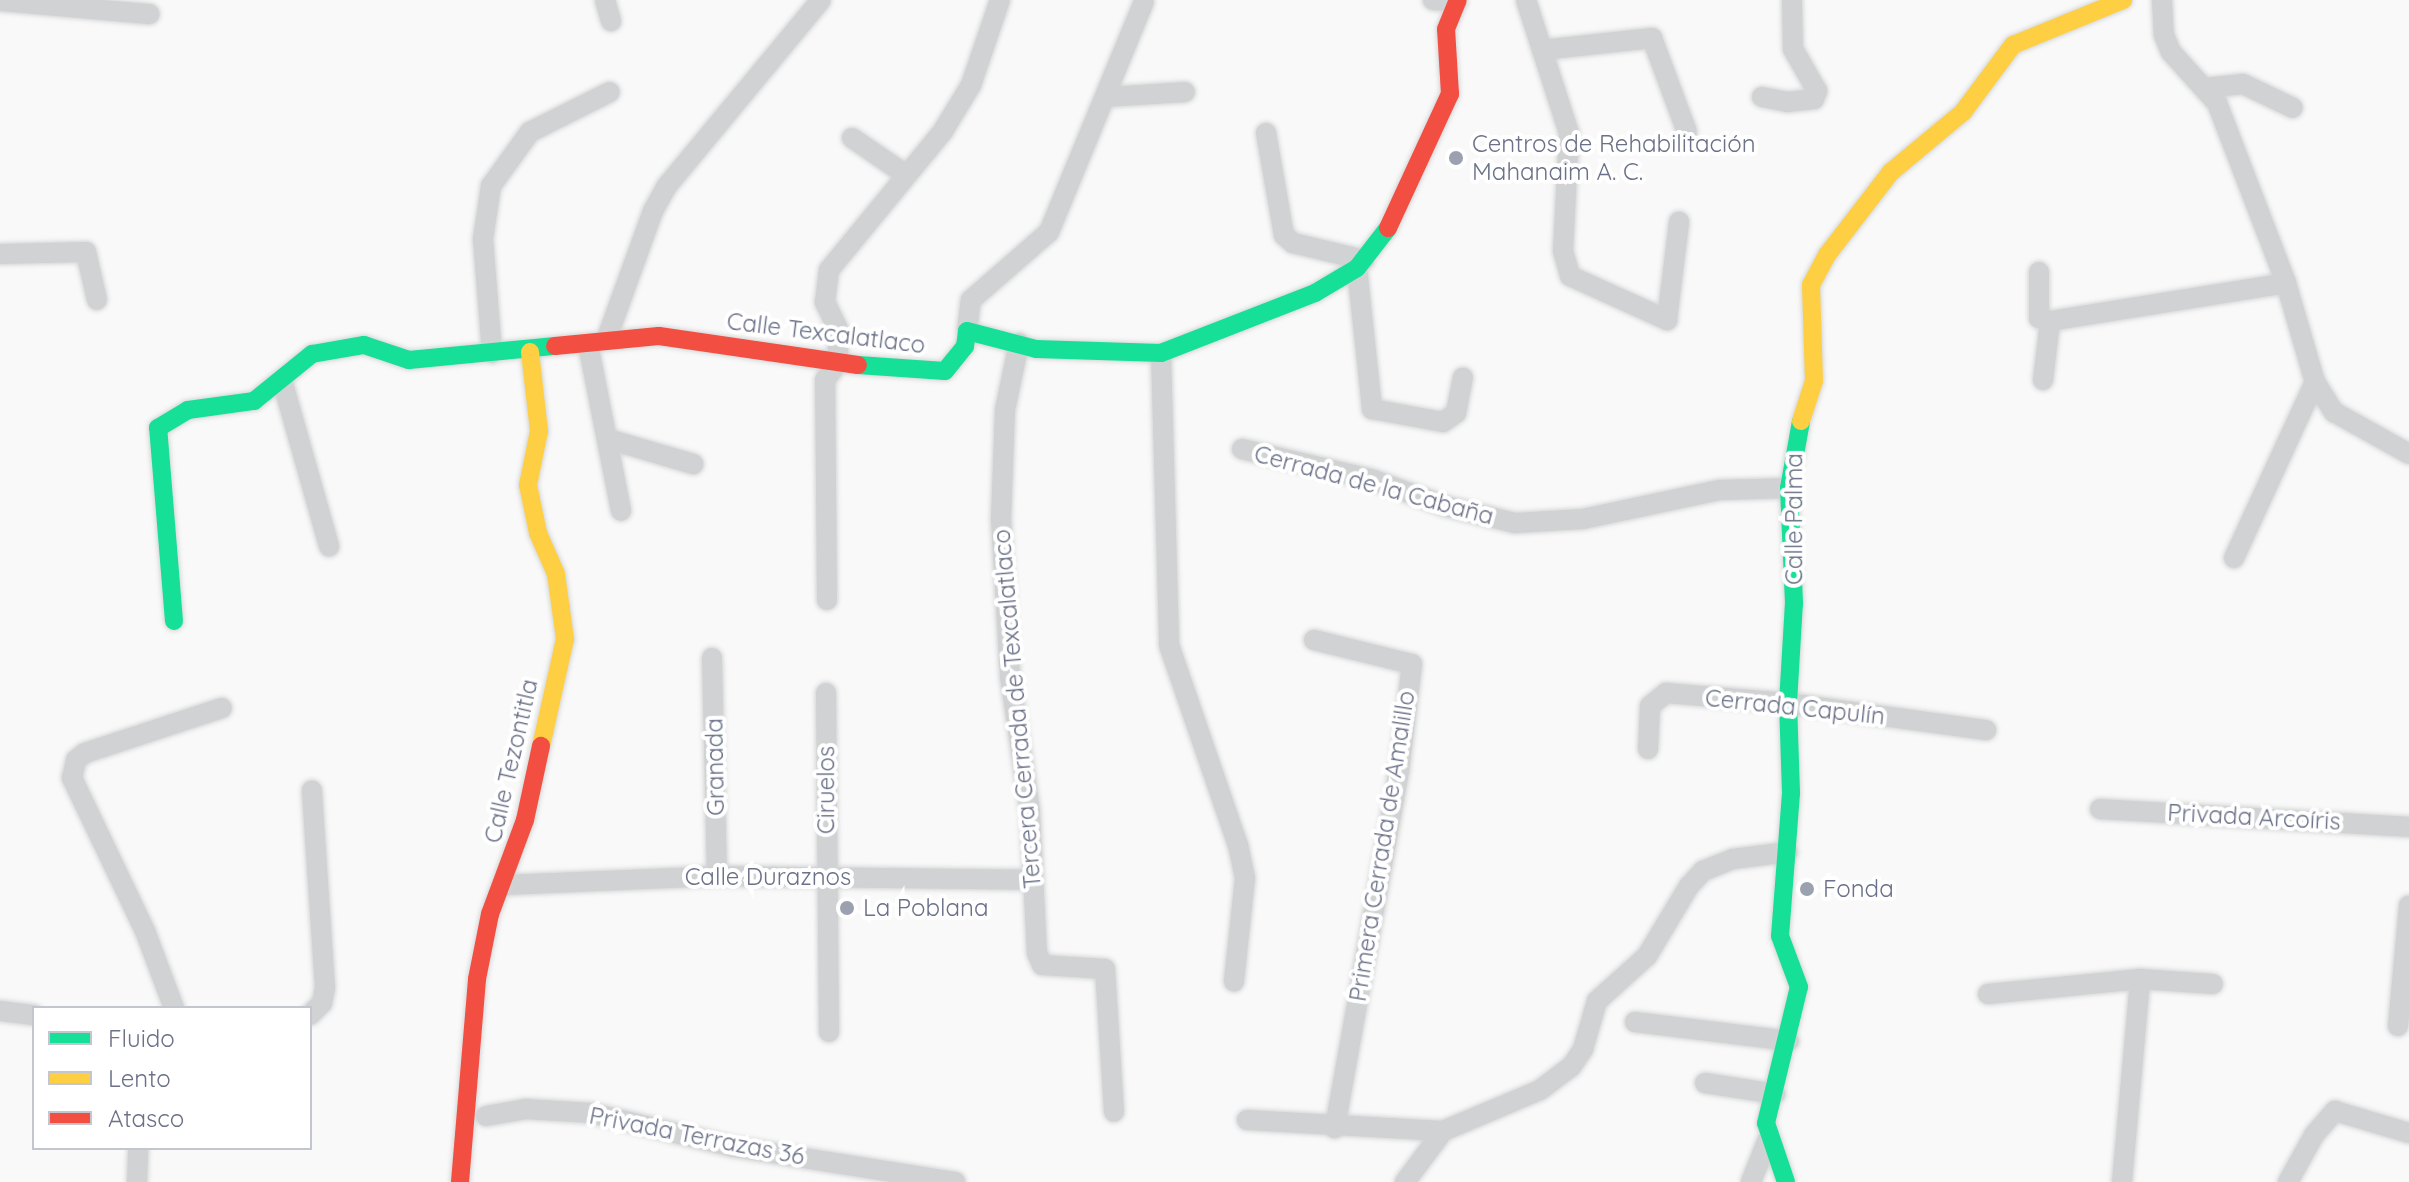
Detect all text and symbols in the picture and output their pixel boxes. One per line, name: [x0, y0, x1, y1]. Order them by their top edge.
place label: Centros de Rehabilitación Mahanaim A. C.: [1472, 130, 1756, 186]
marker: Centros de Rehabilitación Mahanaim A. C.: [1447, 149, 1465, 167]
street label: Calle Texcalatlaco: [725, 307, 927, 359]
street label: Cerrada de la Cabaña: [1251, 439, 1497, 531]
street label: Calle Palma: [1780, 453, 1808, 585]
street label: Tercera Cerrada de Texcalatlaco: [987, 528, 1047, 890]
street label: Calle Tezontitla: [478, 676, 544, 846]
street label: Cerrada Capulín: [1704, 683, 1886, 731]
street label: Primera Cerrada de Amalillo: [1343, 689, 1421, 1003]
street label: Granada: [700, 718, 730, 816]
street label: Ciruelos: [812, 746, 840, 834]
street label: Privada Arcoíris: [2167, 798, 2341, 836]
street label: Calle Duraznos: [685, 863, 851, 891]
place label: Fonda: [1823, 875, 1894, 903]
marker: Fonda: [1798, 880, 1816, 898]
place label: La Poblana: [863, 894, 988, 922]
marker: La Poblana: [838, 899, 856, 917]
legend: [32, 1006, 312, 1150]
text: Fluido: [108, 1023, 175, 1053]
text: Lento: [108, 1063, 171, 1093]
street label: Privada Terrazas 36: [587, 1101, 807, 1171]
text: Atasco: [108, 1103, 184, 1133]

